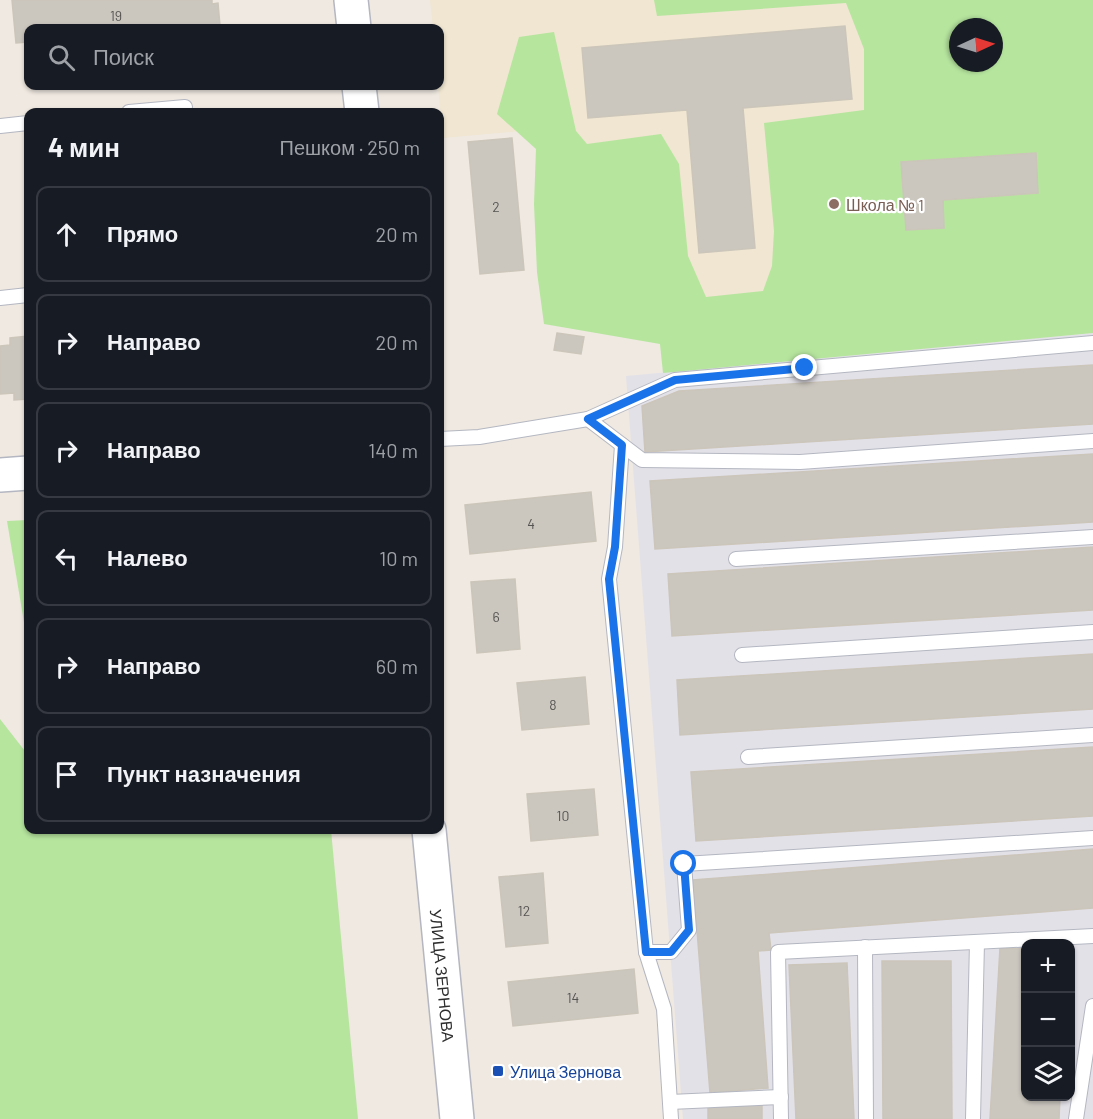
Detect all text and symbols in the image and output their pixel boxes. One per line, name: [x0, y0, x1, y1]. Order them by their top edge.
house number: 19: [110, 7, 122, 24]
north arrow: [949, 18, 1003, 72]
search box: [24, 24, 444, 90]
icon: search: [45, 41, 78, 74]
text: Поиск: [93, 43, 154, 69]
text: 4 мин: [48, 131, 120, 162]
text: Пешком · 250 m: [280, 135, 420, 159]
place label: Школа № 1: [846, 195, 924, 214]
marker: Школа № 1: [827, 197, 841, 211]
house number: 2: [492, 198, 500, 215]
icon: ahead: [50, 218, 83, 251]
text: Прямо: [107, 220, 178, 246]
text: 20 m: [375, 222, 418, 246]
icon: right: [50, 326, 83, 359]
text: Направо: [107, 328, 201, 354]
text: 20 m: [375, 330, 418, 354]
route end: [791, 354, 817, 380]
icon: right: [50, 434, 83, 467]
text: Направо: [107, 436, 201, 462]
text: 140 m: [368, 438, 418, 462]
house number: 4: [527, 515, 535, 532]
icon: left: [50, 542, 83, 575]
text: Налево: [107, 544, 188, 570]
text: 10 m: [379, 546, 418, 570]
house number: 6: [492, 608, 500, 625]
icon: right: [50, 650, 83, 683]
text: Направо: [107, 652, 201, 678]
text: 60 m: [376, 654, 418, 678]
house number: 8: [549, 696, 557, 713]
icon: arrive: [50, 758, 83, 791]
text: Пункт назначения: [107, 760, 301, 786]
house number: 10: [557, 807, 569, 824]
route start: [670, 850, 696, 876]
house number: 12: [518, 902, 530, 919]
street label: УЛИЦА ЗЕРНОВА: [427, 908, 459, 1043]
map controls: [1021, 939, 1075, 1101]
button: +: [1021, 939, 1075, 993]
house number: 14: [567, 989, 579, 1006]
button: −: [1021, 993, 1075, 1047]
button: layers: [1021, 1047, 1075, 1101]
place label: Улица Зернова: [510, 1062, 621, 1081]
marker: Улица Зернова: [491, 1064, 505, 1078]

